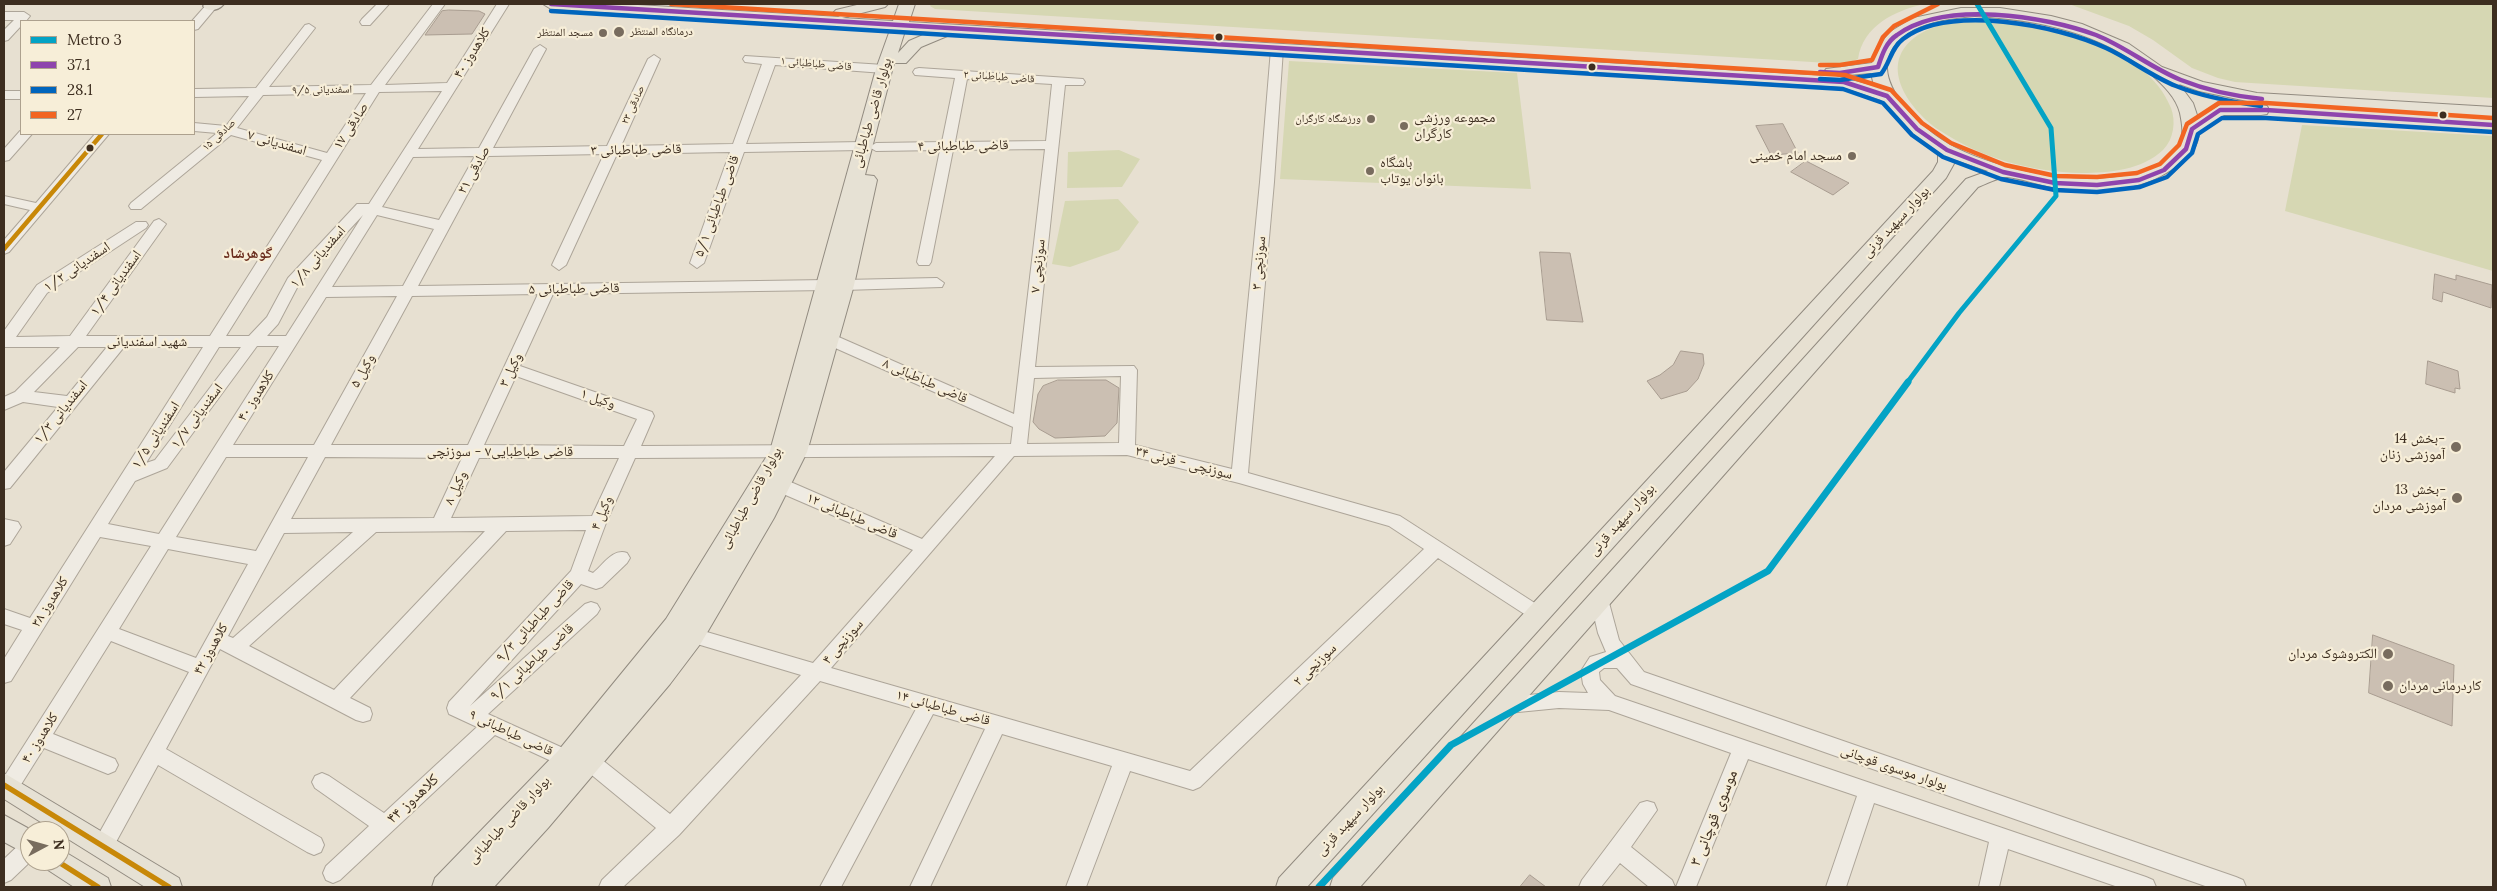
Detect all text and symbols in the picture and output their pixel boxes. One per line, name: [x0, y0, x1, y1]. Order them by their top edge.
legend: [20, 20, 195, 135]
street label: کلاهدوز ۴۰: [450, 25, 494, 81]
marker: درمانگاه المنتظر: [612, 25, 626, 39]
place label: درمانگاه المنتظر: [630, 25, 693, 39]
place label: مسجد المنتظر: [537, 26, 593, 40]
marker: مسجد المنتظر: [597, 27, 609, 39]
text: Metro 3: [67, 30, 122, 49]
unlabelled marker: [1214, 32, 1224, 42]
street label: قاضی طباطبائی ۱: [780, 54, 852, 74]
text: 37.1: [67, 55, 90, 74]
street label: بولوار قاضی طباطبائی: [848, 56, 896, 170]
unlabelled marker: [1587, 62, 1597, 72]
street label: قاضی طباطبائی ۲: [963, 68, 1035, 86]
text: 28.1: [67, 80, 93, 99]
street label: اسفندیانی ۹/۵: [292, 83, 352, 97]
street label: صادقی ۲۳: [618, 84, 648, 126]
street label: صادقی ۱۷: [330, 100, 372, 152]
text: 27: [67, 105, 82, 124]
place label: مجموعه ورزشی کارگران: [1414, 110, 1495, 142]
unlabelled marker: [2438, 110, 2448, 120]
place label: ورزشگاه کارگران: [1295, 112, 1361, 126]
marker: ورزشگاه کارگران: [1365, 113, 1377, 125]
street label: صادقی ۱۵: [200, 116, 238, 154]
marker: مجموعه ورزشی کارگران: [1398, 120, 1410, 132]
street label: اسفندیانی ۷: [246, 127, 308, 159]
street label: قاضی طباطبائی ۴: [917, 137, 1009, 155]
street label: قاضی طباطبائی ۳: [590, 141, 682, 159]
unlabelled marker: [85, 143, 95, 153]
street label: صادقی ۲۱: [454, 143, 494, 197]
place label: مسجد امام خمینی: [1749, 148, 1842, 164]
marker: مسجد امام خمینی: [1846, 150, 1858, 162]
street label: قاضی طباطبائی ۵/۱: [691, 153, 743, 259]
place label: باشگاه بانوان یوتاب: [1380, 155, 1444, 188]
marker: باشگاه بانوان یوتاب: [1364, 165, 1376, 177]
street label: بولوار سپهبد قرنی: [1859, 183, 1933, 261]
street label: اسفندیانی ۱/۸: [287, 223, 349, 291]
street label: سوزنچی ۳: [1248, 235, 1270, 291]
street label: سوزنچی ۷: [1027, 238, 1049, 294]
street label: اسفندیانی ۱/۲: [41, 239, 113, 295]
district label: گوهرشاد: [224, 245, 272, 263]
street label: اسفندیانی ۱/۴: [87, 247, 145, 319]
street label: قاضی طباطبائی ۵: [528, 280, 620, 298]
street label: شهید اسفندیانی: [107, 334, 187, 350]
street label: وکيل ۳: [496, 350, 526, 390]
street label: وکيل ۵: [347, 351, 379, 391]
street label: قاضی طباطبائی ۸: [880, 355, 970, 407]
street label: کلاهدوز ۴۰: [234, 368, 278, 424]
street label: اسفندیانی ۱/۳: [30, 377, 92, 447]
street label: ۱/۷ اسفندیانی: [167, 380, 227, 452]
street label: وکيل ۱: [578, 385, 618, 413]
street label: اسفندیانی ۱/۵: [128, 398, 184, 472]
place label: بخش 14- آموزشی زنان: [2380, 431, 2445, 464]
marker: بخش 14- آموزشی زنان: [2449, 440, 2463, 454]
street label: سوزنچی - قرنی ۳۴: [1134, 443, 1234, 483]
street label: قاضی طباطبایی۷ - سوزنچی: [427, 444, 573, 460]
street label: بولوار قاضی طباطبائی: [716, 444, 786, 552]
street label: وکيل ۸: [441, 468, 471, 508]
street label: بولوار سپهبد قرنی: [1585, 480, 1659, 560]
place label: بخش 13- آموزشی مردان: [2372, 482, 2446, 514]
street label: قاضی طباطبائی ۱۲: [804, 489, 900, 543]
marker: بخش 13- آموزشی مردان: [2450, 491, 2464, 505]
street label: وکيل ۴: [587, 493, 617, 533]
street label: کلاهدوز ۳۸: [28, 574, 72, 630]
street label: قاضی طباطبائی ۹/۳: [492, 576, 578, 666]
street label: سوزنچی ۴: [819, 616, 867, 668]
street label: کلاهدوز ۴۲: [190, 620, 232, 678]
street label: قاضی طباطبائی ۹/۱: [487, 620, 577, 704]
street label: سوزنچی ۲: [1290, 640, 1340, 690]
place label: الکتروشوک مردان: [2288, 646, 2377, 662]
marker: الکتروشوک مردان: [2381, 647, 2395, 661]
place label: کاردرمانی مردان: [2399, 678, 2481, 694]
marker: کاردرمانی مردان: [2381, 679, 2395, 693]
street label: قاضی طباطبائی ۱۴: [894, 687, 992, 729]
street label: قاضی طباطبائی ۹: [466, 706, 556, 760]
street label: کلاهدوز ۴۰: [18, 710, 62, 766]
street label: بولوار موسوی قوچانی: [1838, 742, 1950, 794]
street label: موسوی قوچانی ۳: [1686, 767, 1742, 869]
street label: کلاهدوز ۴۴: [383, 770, 443, 828]
street label: بولوار قاضی طباطبائی: [464, 773, 554, 867]
street label: بولوار سپهبد قرنی: [1313, 781, 1387, 859]
north arrow: [20, 821, 70, 871]
text: N: [49, 838, 68, 851]

